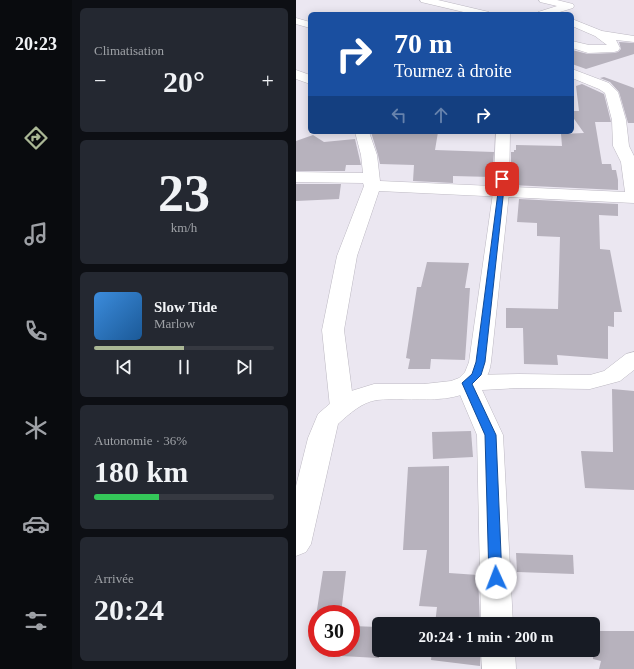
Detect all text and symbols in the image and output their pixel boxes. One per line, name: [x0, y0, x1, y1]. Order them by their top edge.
icon: right: [328, 28, 380, 80]
text: 70 m: [394, 28, 452, 59]
text: 20:23: [15, 34, 57, 54]
text: Climatisation: [94, 43, 164, 58]
text: Tournez à droite: [394, 61, 512, 81]
text: 20°: [163, 65, 205, 98]
text: −: [94, 68, 106, 93]
text: +: [262, 68, 274, 93]
icon: left: [388, 104, 410, 126]
icon: ahead: [430, 104, 452, 126]
icon: right: [472, 104, 494, 126]
icon: directions: [22, 124, 50, 152]
pin: [485, 162, 519, 196]
text: 23: [158, 165, 210, 222]
icon: arrive: [491, 168, 513, 190]
icon: music: [22, 220, 50, 248]
text: km/h: [171, 220, 197, 235]
text: Slow Tide: [154, 299, 217, 315]
text: Marlow: [154, 316, 195, 331]
icon: phone: [22, 317, 50, 345]
icon: previous: [113, 356, 135, 378]
icon: pause: [173, 356, 195, 378]
icon: next: [233, 356, 255, 378]
icon: climate: [22, 414, 50, 442]
text: Autonomie · 36%: [94, 433, 187, 448]
text: 180 km: [94, 455, 188, 488]
icon: car: [22, 510, 50, 538]
position arrow: [475, 557, 517, 599]
text: Arrivée: [94, 571, 134, 586]
text: 20:24: [94, 593, 164, 626]
speed limit sign: 30: [308, 605, 360, 657]
icon: filters: [22, 607, 50, 635]
text: 20:24 · 1 min · 200 m: [419, 629, 554, 645]

